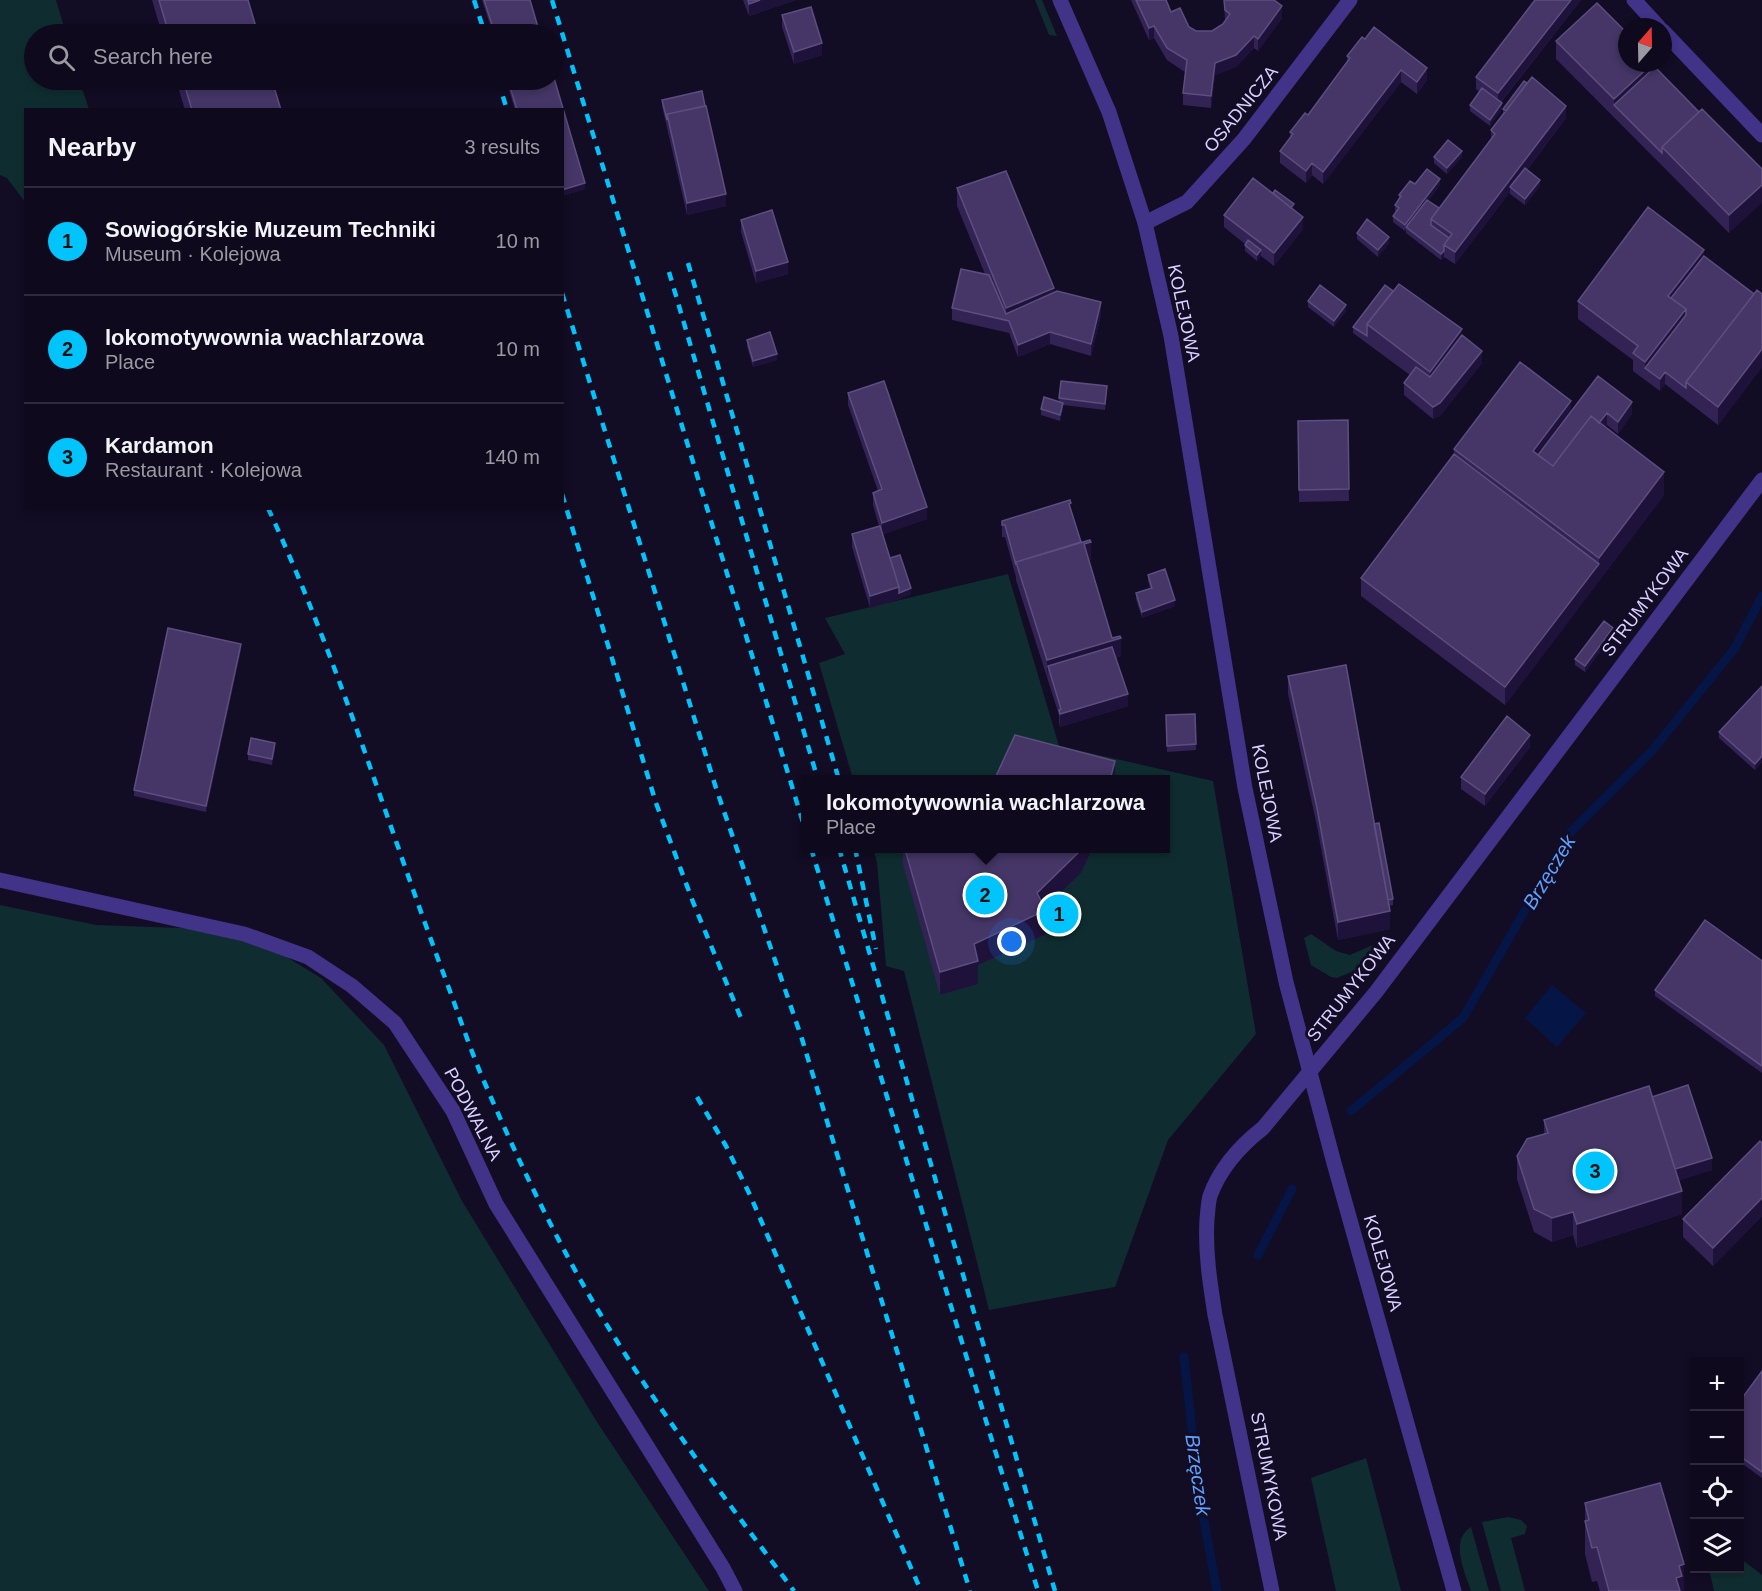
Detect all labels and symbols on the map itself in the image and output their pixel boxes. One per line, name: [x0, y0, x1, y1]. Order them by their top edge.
north arrow: [1618, 18, 1672, 72]
street label: OSADNICZA: [1200, 62, 1282, 156]
street label: KOLEJOWA: [1164, 262, 1204, 364]
street label: STRUMYKOWA: [1598, 544, 1692, 660]
street label: KOLEJOWA: [1248, 742, 1286, 844]
water label: Brzęczek: [1518, 830, 1580, 913]
pin: 2: [966, 872, 1004, 918]
pin: 1: [1040, 892, 1078, 936]
your location: [997, 927, 1026, 956]
street label: STRUMYKOWA: [1303, 930, 1399, 1046]
street label: PODWALNA: [440, 1064, 506, 1164]
pin: 3: [1576, 1148, 1614, 1194]
street label: KOLEJOWA: [1360, 1212, 1406, 1314]
street label: STRUMYKOWA: [1247, 1410, 1291, 1542]
water label: Brzęczek: [1181, 1433, 1215, 1518]

